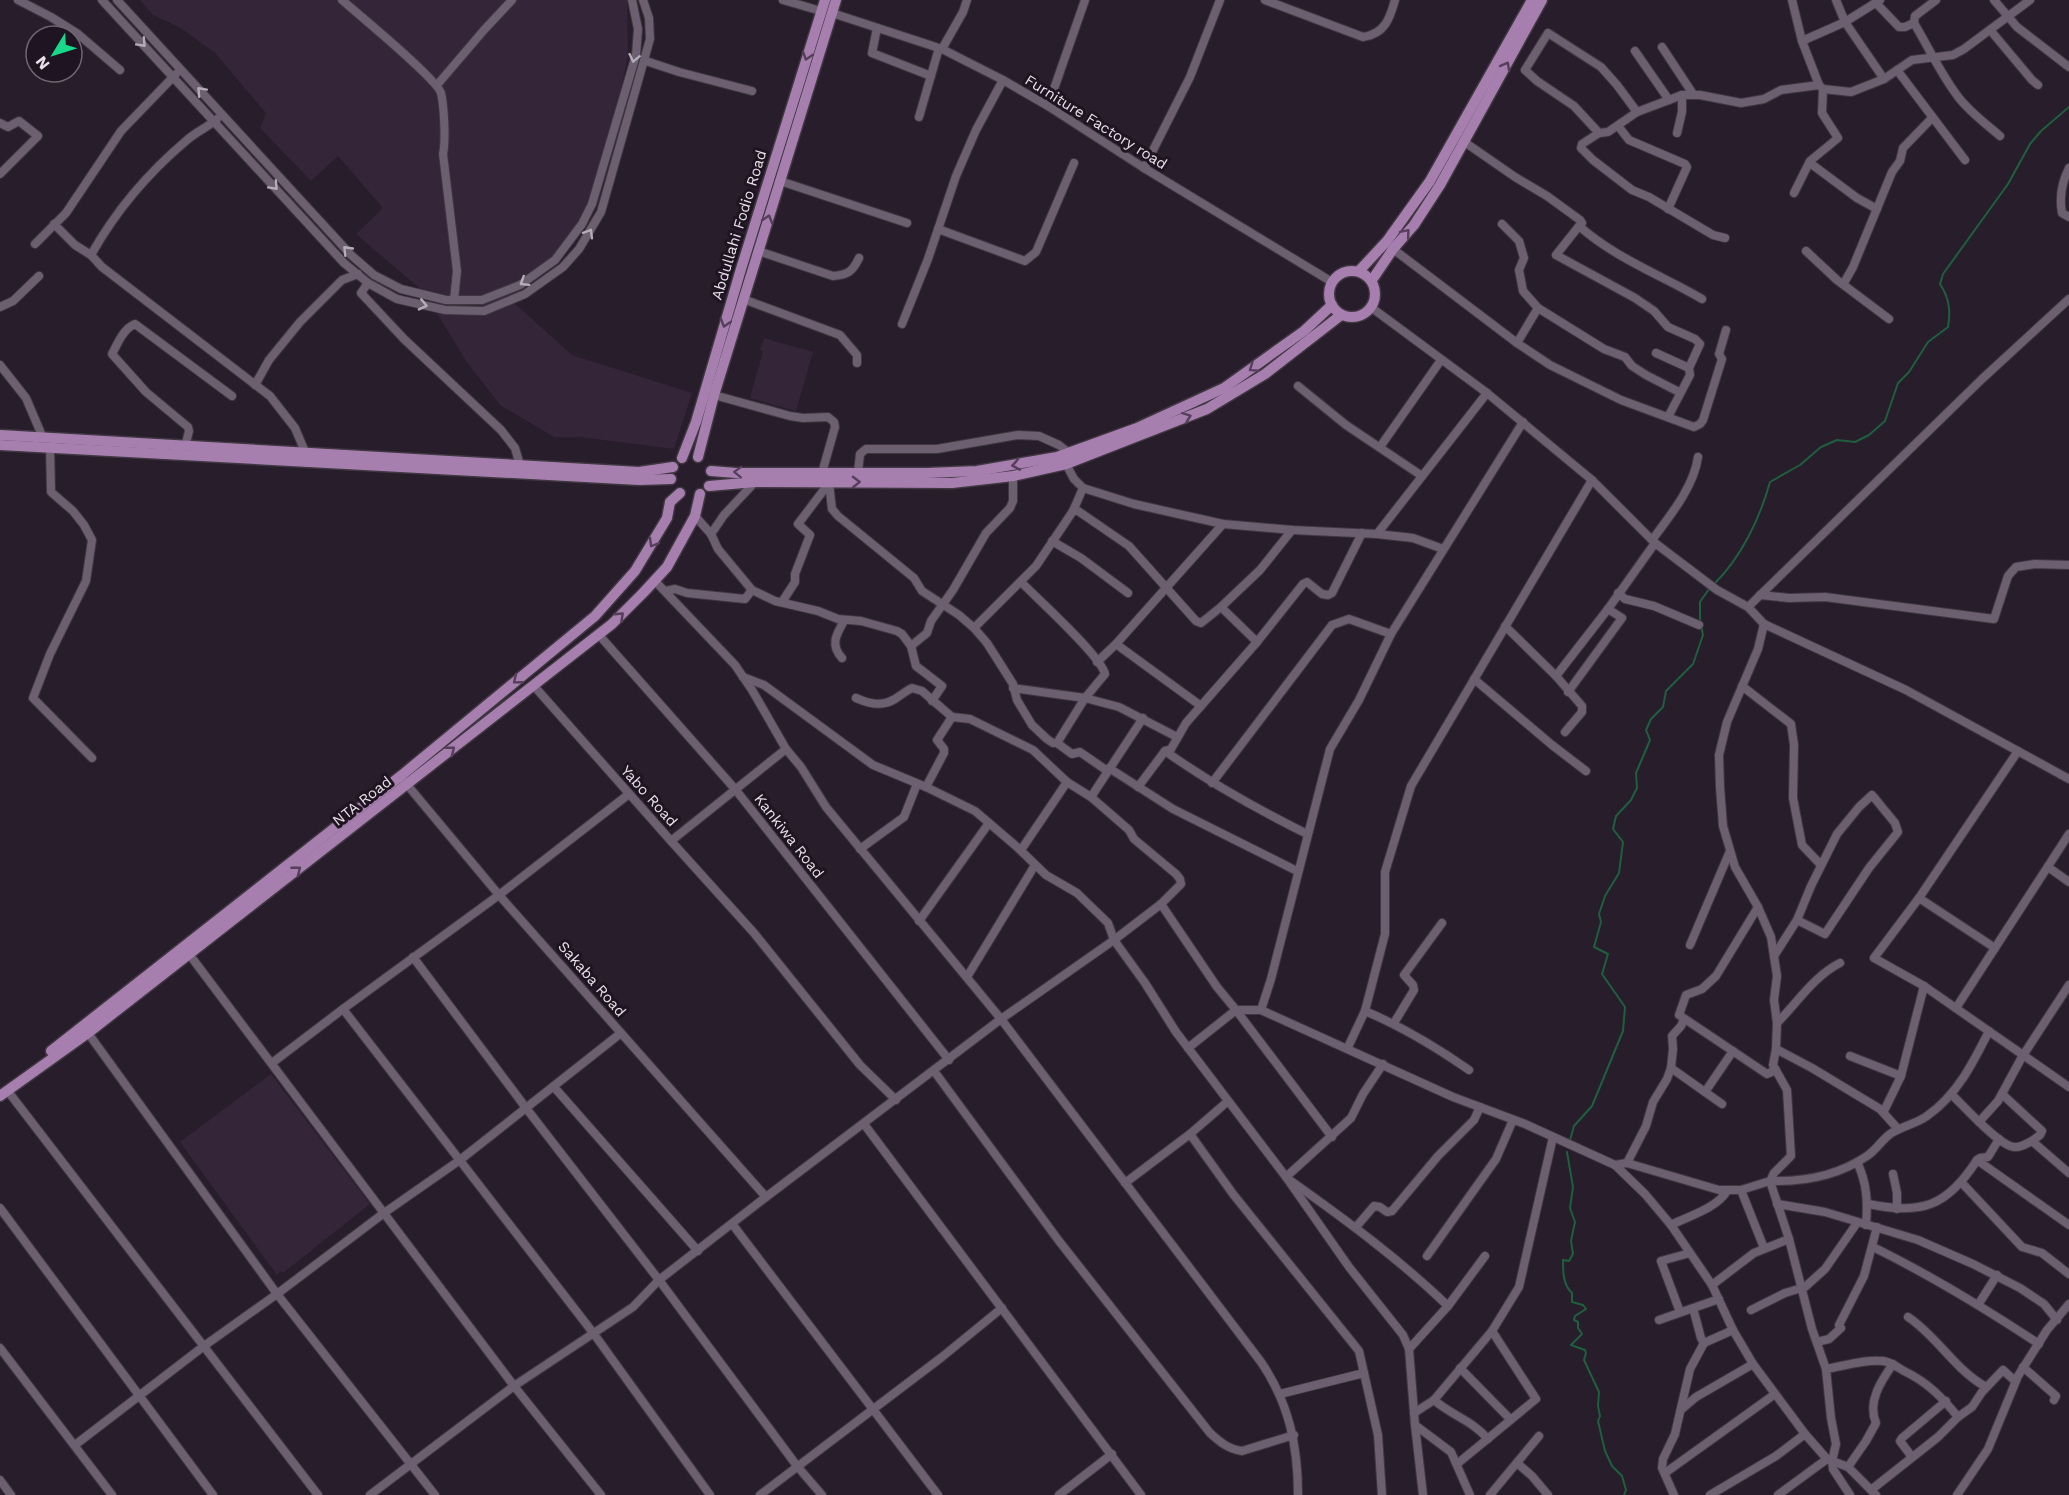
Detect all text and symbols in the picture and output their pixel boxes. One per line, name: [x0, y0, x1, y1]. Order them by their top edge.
north arrow: [24, 24, 84, 84]
one-way arrow: [135, 36, 146, 47]
one-way arrow: [802, 50, 814, 61]
text: N: [31, 52, 54, 73]
one-way arrow: [629, 52, 642, 62]
one-way arrow: [1499, 62, 1510, 72]
street label: Furniture Factory road: [1022, 71, 1170, 173]
one-way arrow: [197, 88, 208, 98]
street label: Abdullahi Fodio Road: [708, 148, 770, 302]
one-way arrow: [267, 180, 278, 190]
one-way arrow: [760, 214, 773, 225]
one-way arrow: [581, 229, 593, 239]
one-way arrow: [1399, 229, 1410, 240]
one-way arrow: [344, 247, 355, 258]
one-way arrow: [520, 274, 530, 286]
one-way arrow: [418, 298, 428, 311]
one-way arrow: [720, 317, 732, 327]
one-way arrow: [1249, 361, 1260, 372]
one-way arrow: [1181, 412, 1192, 424]
one-way arrow: [1011, 458, 1021, 470]
one-way arrow: [733, 466, 742, 479]
one-way arrow: [851, 476, 860, 488]
one-way arrow: [649, 537, 660, 547]
one-way arrow: [614, 612, 624, 623]
one-way arrow: [513, 673, 524, 684]
one-way arrow: [445, 747, 456, 758]
street label: Yabo Road: [617, 762, 681, 830]
street label: NTA Road: [329, 772, 395, 830]
street label: Kankiwa Road: [750, 790, 828, 882]
one-way arrow: [291, 866, 302, 877]
street label: Sakaba Road: [554, 938, 630, 1020]

